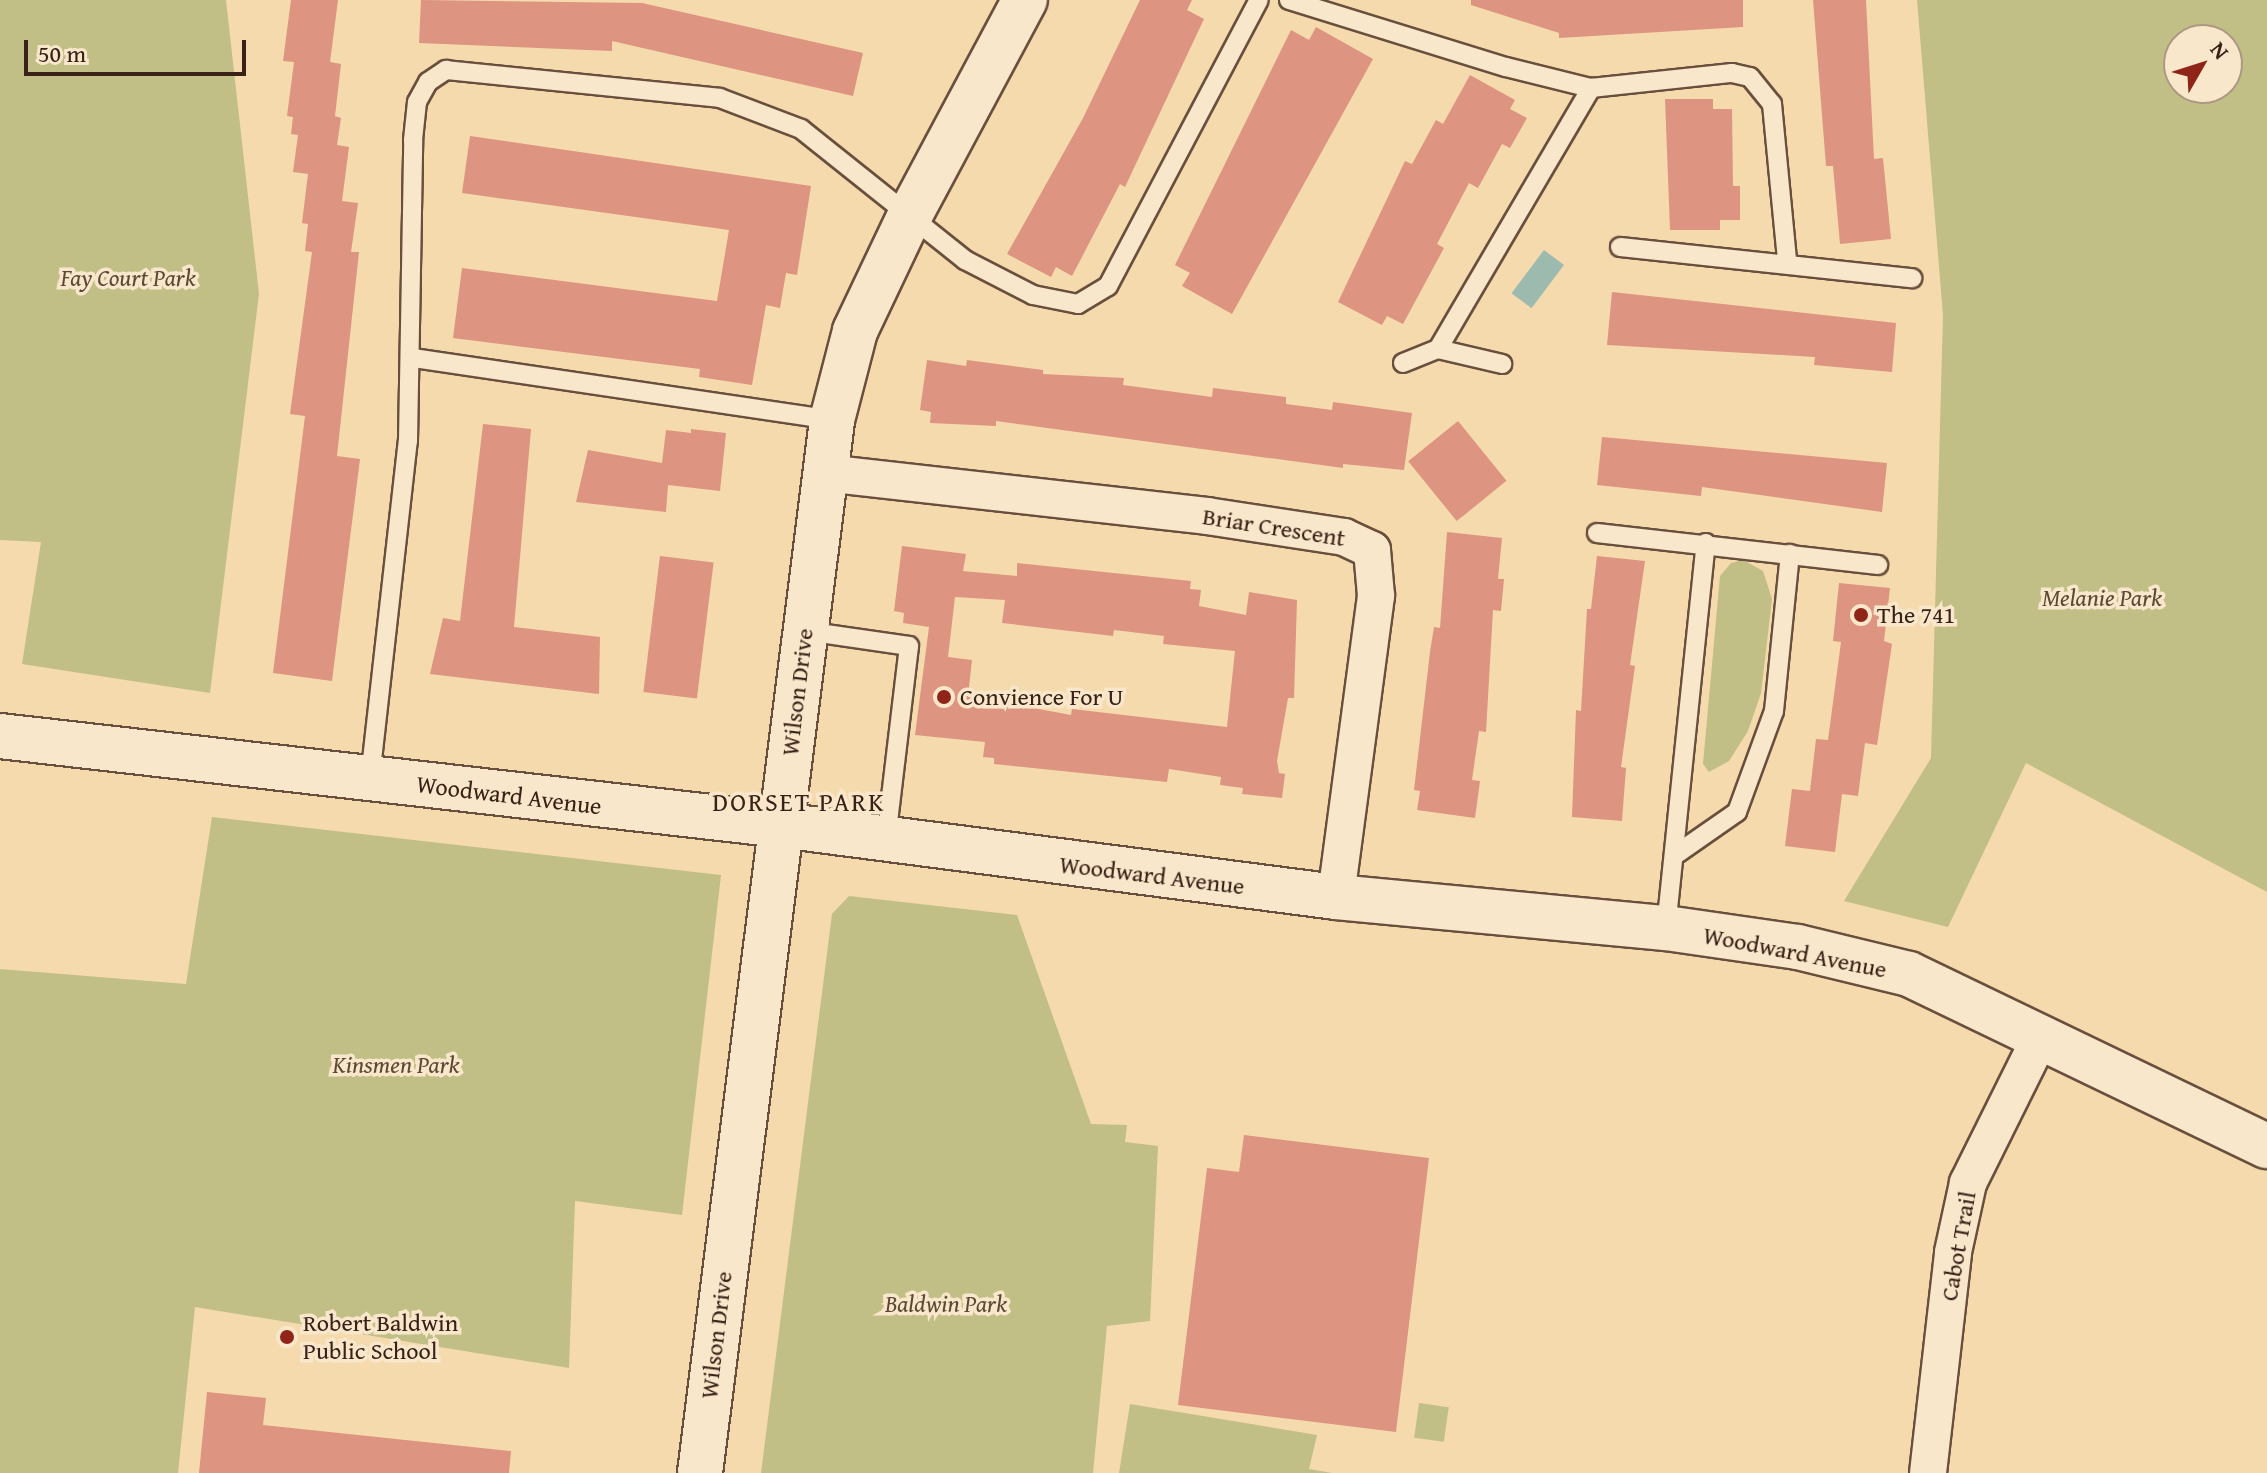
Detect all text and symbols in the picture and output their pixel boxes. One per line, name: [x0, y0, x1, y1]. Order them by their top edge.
scale bar: [28, 24, 250, 74]
north arrow: [2163, 24, 2243, 104]
text: N: [2203, 34, 2237, 66]
text: 50 m: [38, 36, 86, 71]
park label: Fay Court Park: [60, 264, 196, 292]
street label: Briar Crescent: [1201, 502, 1347, 552]
park label: Melanie Park: [2042, 584, 2162, 612]
place label: The 741: [1877, 601, 1955, 629]
marker: The 741: [1852, 606, 1870, 624]
street label: Wilson Drive: [775, 627, 819, 757]
place label: Convience For U: [960, 683, 1123, 711]
marker: Convience For U: [935, 688, 953, 706]
street label: Woodward Avenue: [415, 769, 603, 821]
district label: DORSET PARK: [712, 786, 886, 818]
street label: Woodward Avenue: [1058, 849, 1246, 901]
street label: Woodward Avenue: [1701, 920, 1889, 984]
park label: Kinsmen Park: [332, 1051, 460, 1079]
street label: Cabot Trail: [1934, 1189, 1982, 1303]
street label: Wilson Drive: [694, 1270, 738, 1400]
park label: Baldwin Park: [885, 1290, 1007, 1318]
place label: Robert Baldwin Public School: [303, 1309, 458, 1365]
marker: Robert Baldwin Public School: [278, 1328, 296, 1346]

